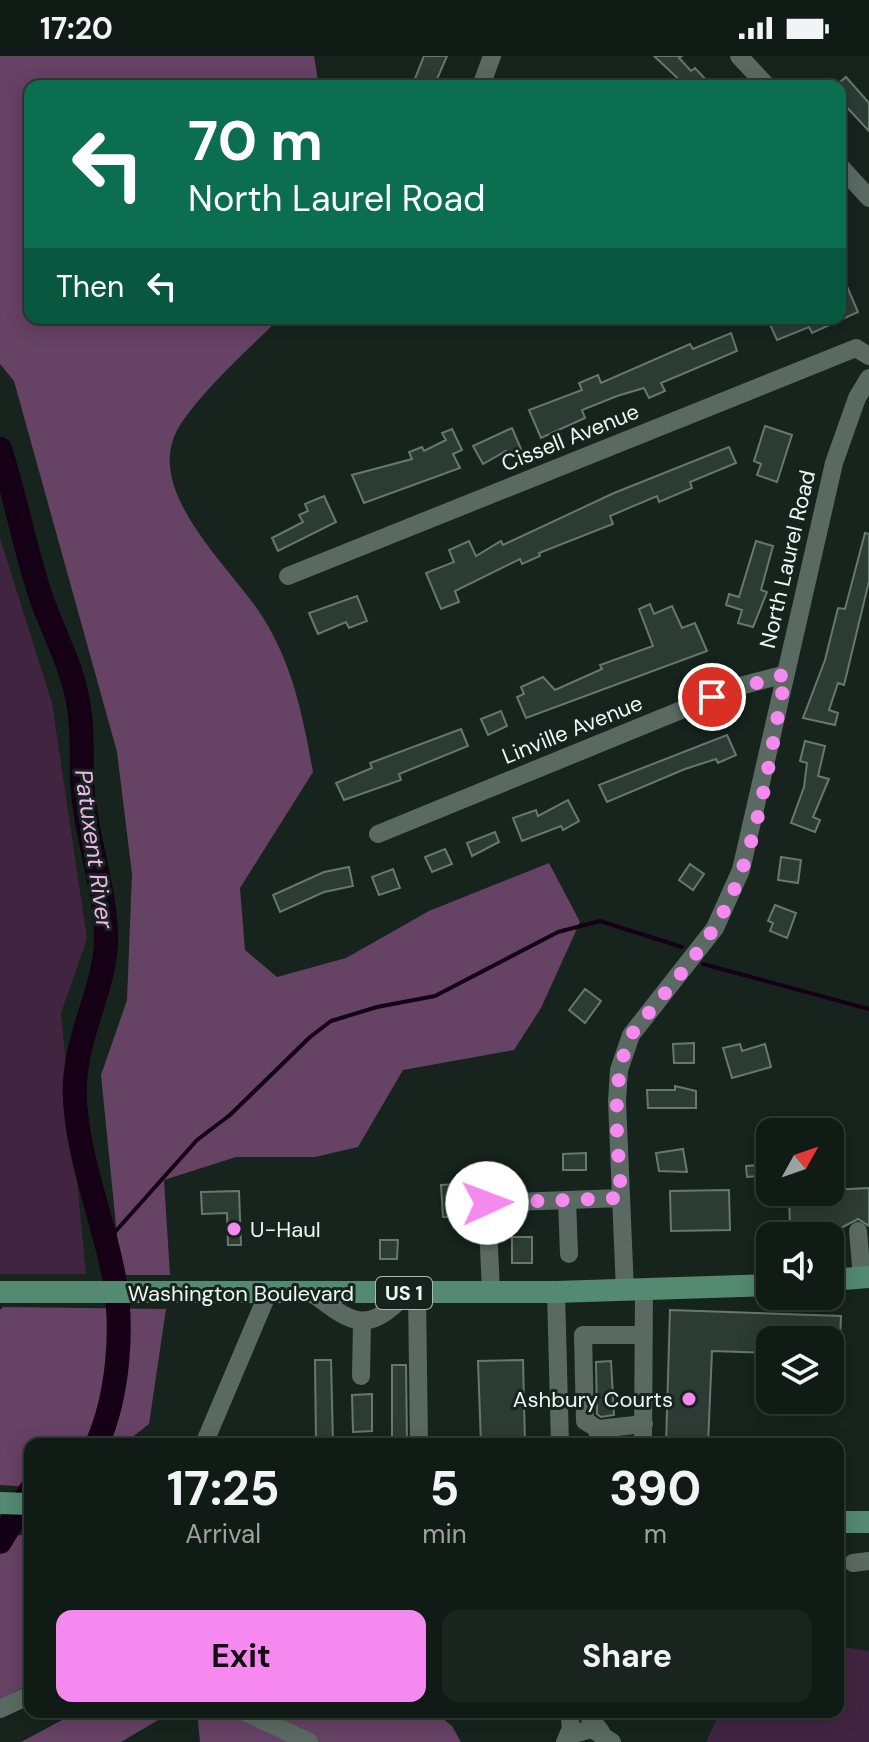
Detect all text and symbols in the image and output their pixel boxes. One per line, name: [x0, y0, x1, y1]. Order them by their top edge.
text: 17:20: [40, 9, 113, 48]
text: 70 m: [188, 104, 323, 177]
icon: left: [56, 112, 160, 216]
text: North Laurel Road: [188, 175, 486, 222]
icon: left: [140, 264, 184, 308]
text: Then: [56, 267, 124, 306]
street label: Cissell Avenue: [497, 397, 643, 478]
street label: North Laurel Road: [753, 467, 822, 651]
pin: [678, 663, 746, 731]
icon: arrive: [690, 675, 734, 719]
street label: Linville Avenue: [498, 688, 647, 771]
water label: Patuxent River: [68, 767, 121, 932]
north arrow: [756, 1118, 844, 1206]
map controls: [756, 1118, 844, 1414]
position arrow: [445, 1161, 529, 1245]
place label: U-Haul: [250, 1215, 321, 1244]
marker: U-Haul: [225, 1220, 243, 1238]
button: sound: [756, 1222, 844, 1310]
road number: US 1: [376, 1277, 432, 1309]
street label: Washington Boulevard: [128, 1279, 354, 1308]
button: layers: [756, 1326, 844, 1414]
place label: Ashbury Courts: [513, 1385, 673, 1414]
marker: Ashbury Courts: [680, 1390, 698, 1408]
text: 17:25: [167, 1457, 280, 1520]
text: 5: [430, 1457, 459, 1520]
text: 390: [609, 1457, 701, 1520]
text: Arrival: [185, 1517, 261, 1551]
text: min: [422, 1517, 467, 1551]
text: m: [644, 1517, 667, 1551]
button: Exit: [56, 1610, 426, 1702]
button: Share: [442, 1610, 812, 1702]

